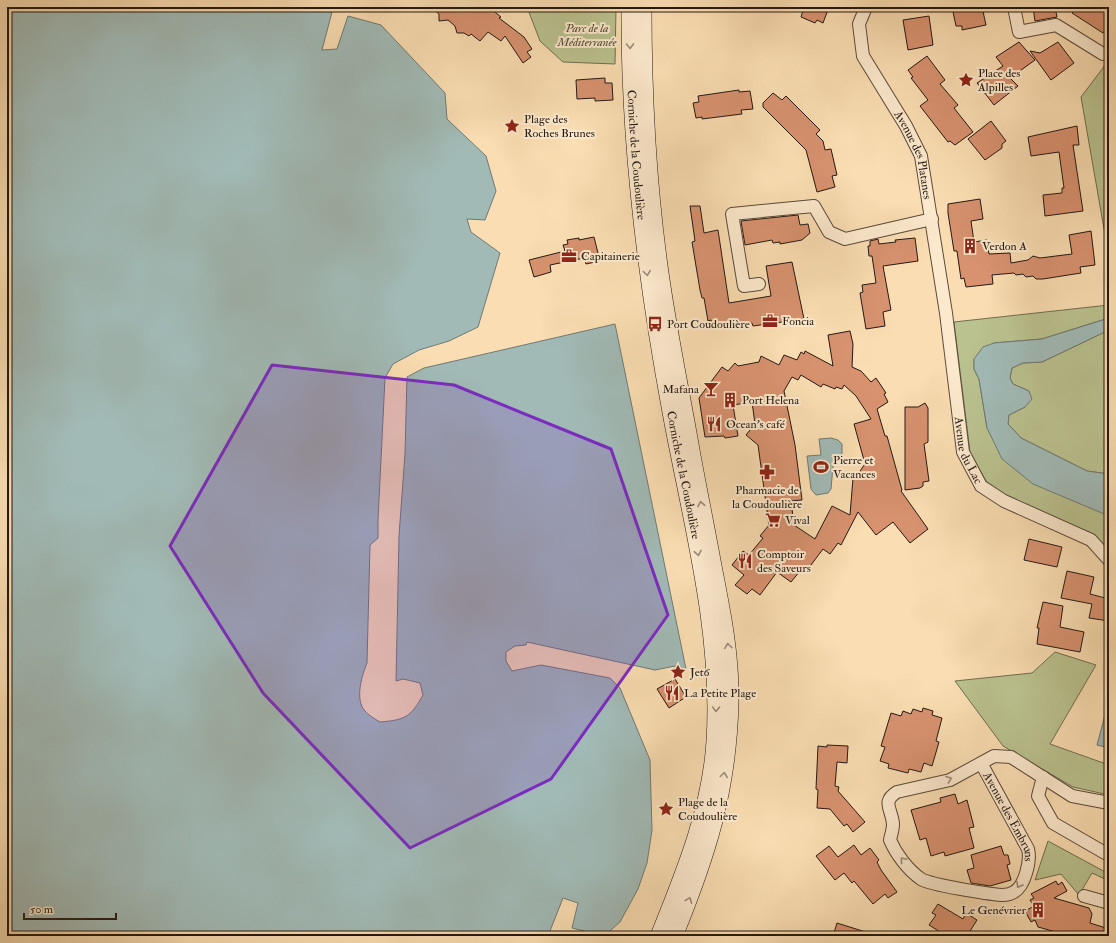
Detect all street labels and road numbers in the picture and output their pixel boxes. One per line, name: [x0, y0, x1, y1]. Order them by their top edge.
street label: Corniche de la Coudoulière: [624, 89, 649, 221]
street label: Avenue des Platanes: [890, 107, 935, 200]
street label: Corniche de la Coudoulière: [663, 410, 704, 540]
street label: Avenue du Lac: [951, 415, 986, 486]
street label: Avenue des Embruns: [979, 768, 1036, 862]

